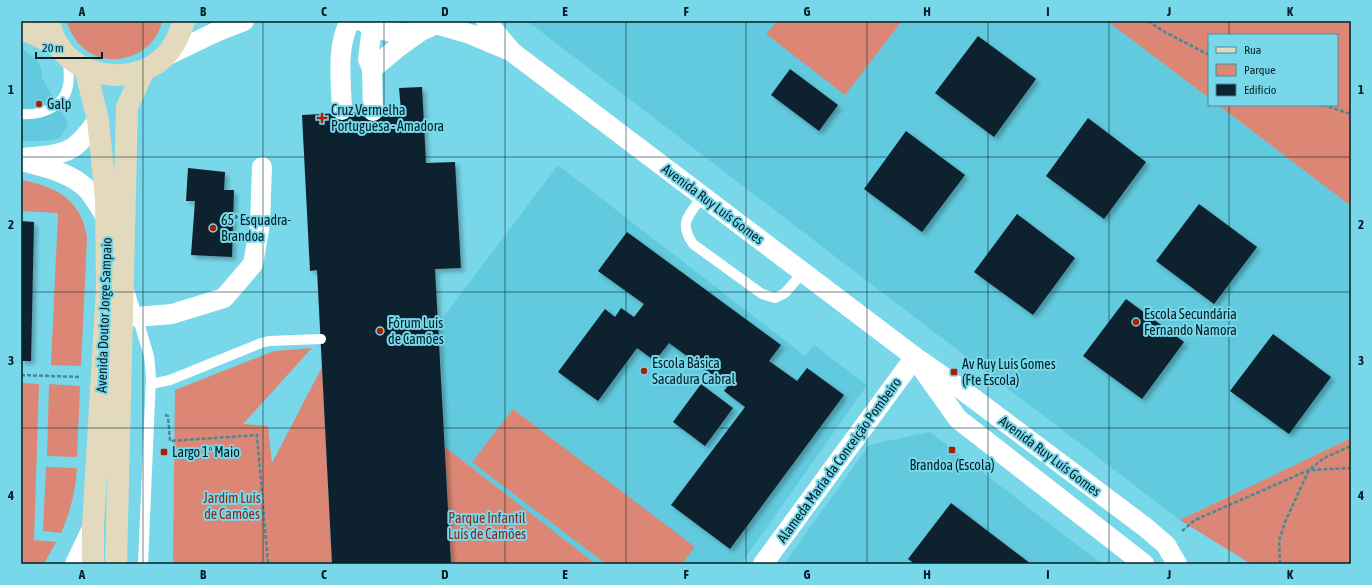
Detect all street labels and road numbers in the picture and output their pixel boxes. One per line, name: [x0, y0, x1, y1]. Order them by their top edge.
street label: Avenida Ruy Luís Gomes: [659, 161, 767, 247]
street label: Avenida Doutor Jorge Sampaio: [93, 237, 115, 393]
street label: Alameda Maria da Conceição Pombeiro: [774, 374, 904, 546]
street label: Avenida Ruy Luís Gomes: [996, 413, 1104, 499]

